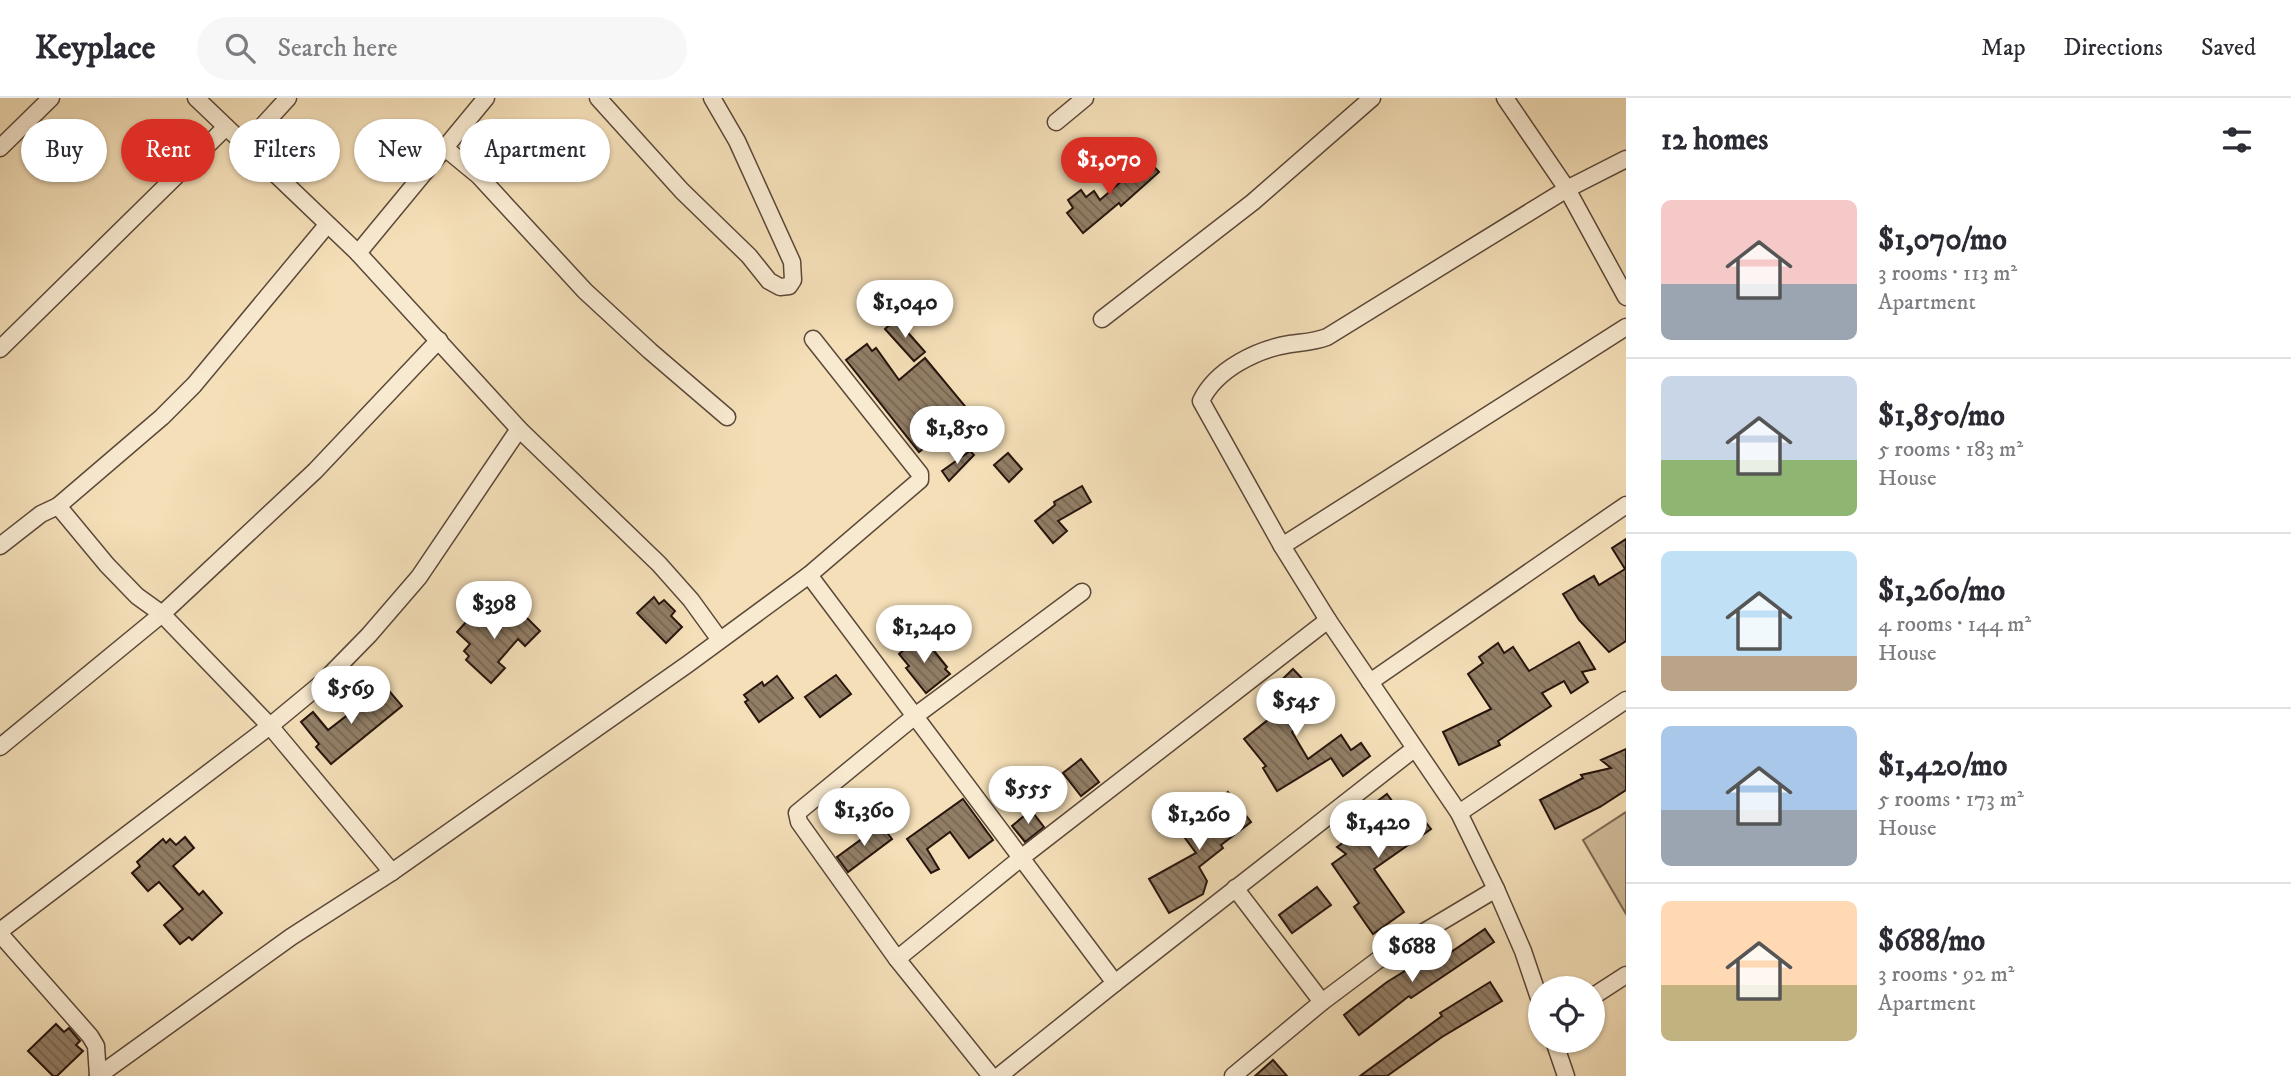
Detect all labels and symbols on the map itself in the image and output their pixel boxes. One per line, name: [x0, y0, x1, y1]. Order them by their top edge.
pin: $1,070: [1052, 138, 1166, 197]
pin: $1,040: [848, 280, 962, 340]
pin: $1,850: [900, 406, 1014, 466]
pin: $398: [453, 582, 535, 641]
pin: $1,240: [867, 606, 981, 665]
pin: $569: [310, 666, 392, 726]
pin: $545: [1255, 678, 1337, 738]
pin: $555: [987, 766, 1069, 826]
pin: $1,360: [807, 788, 921, 848]
pin: $1,260: [1142, 792, 1256, 852]
pin: $1,420: [1321, 800, 1435, 860]
pin: $688: [1371, 924, 1453, 984]

